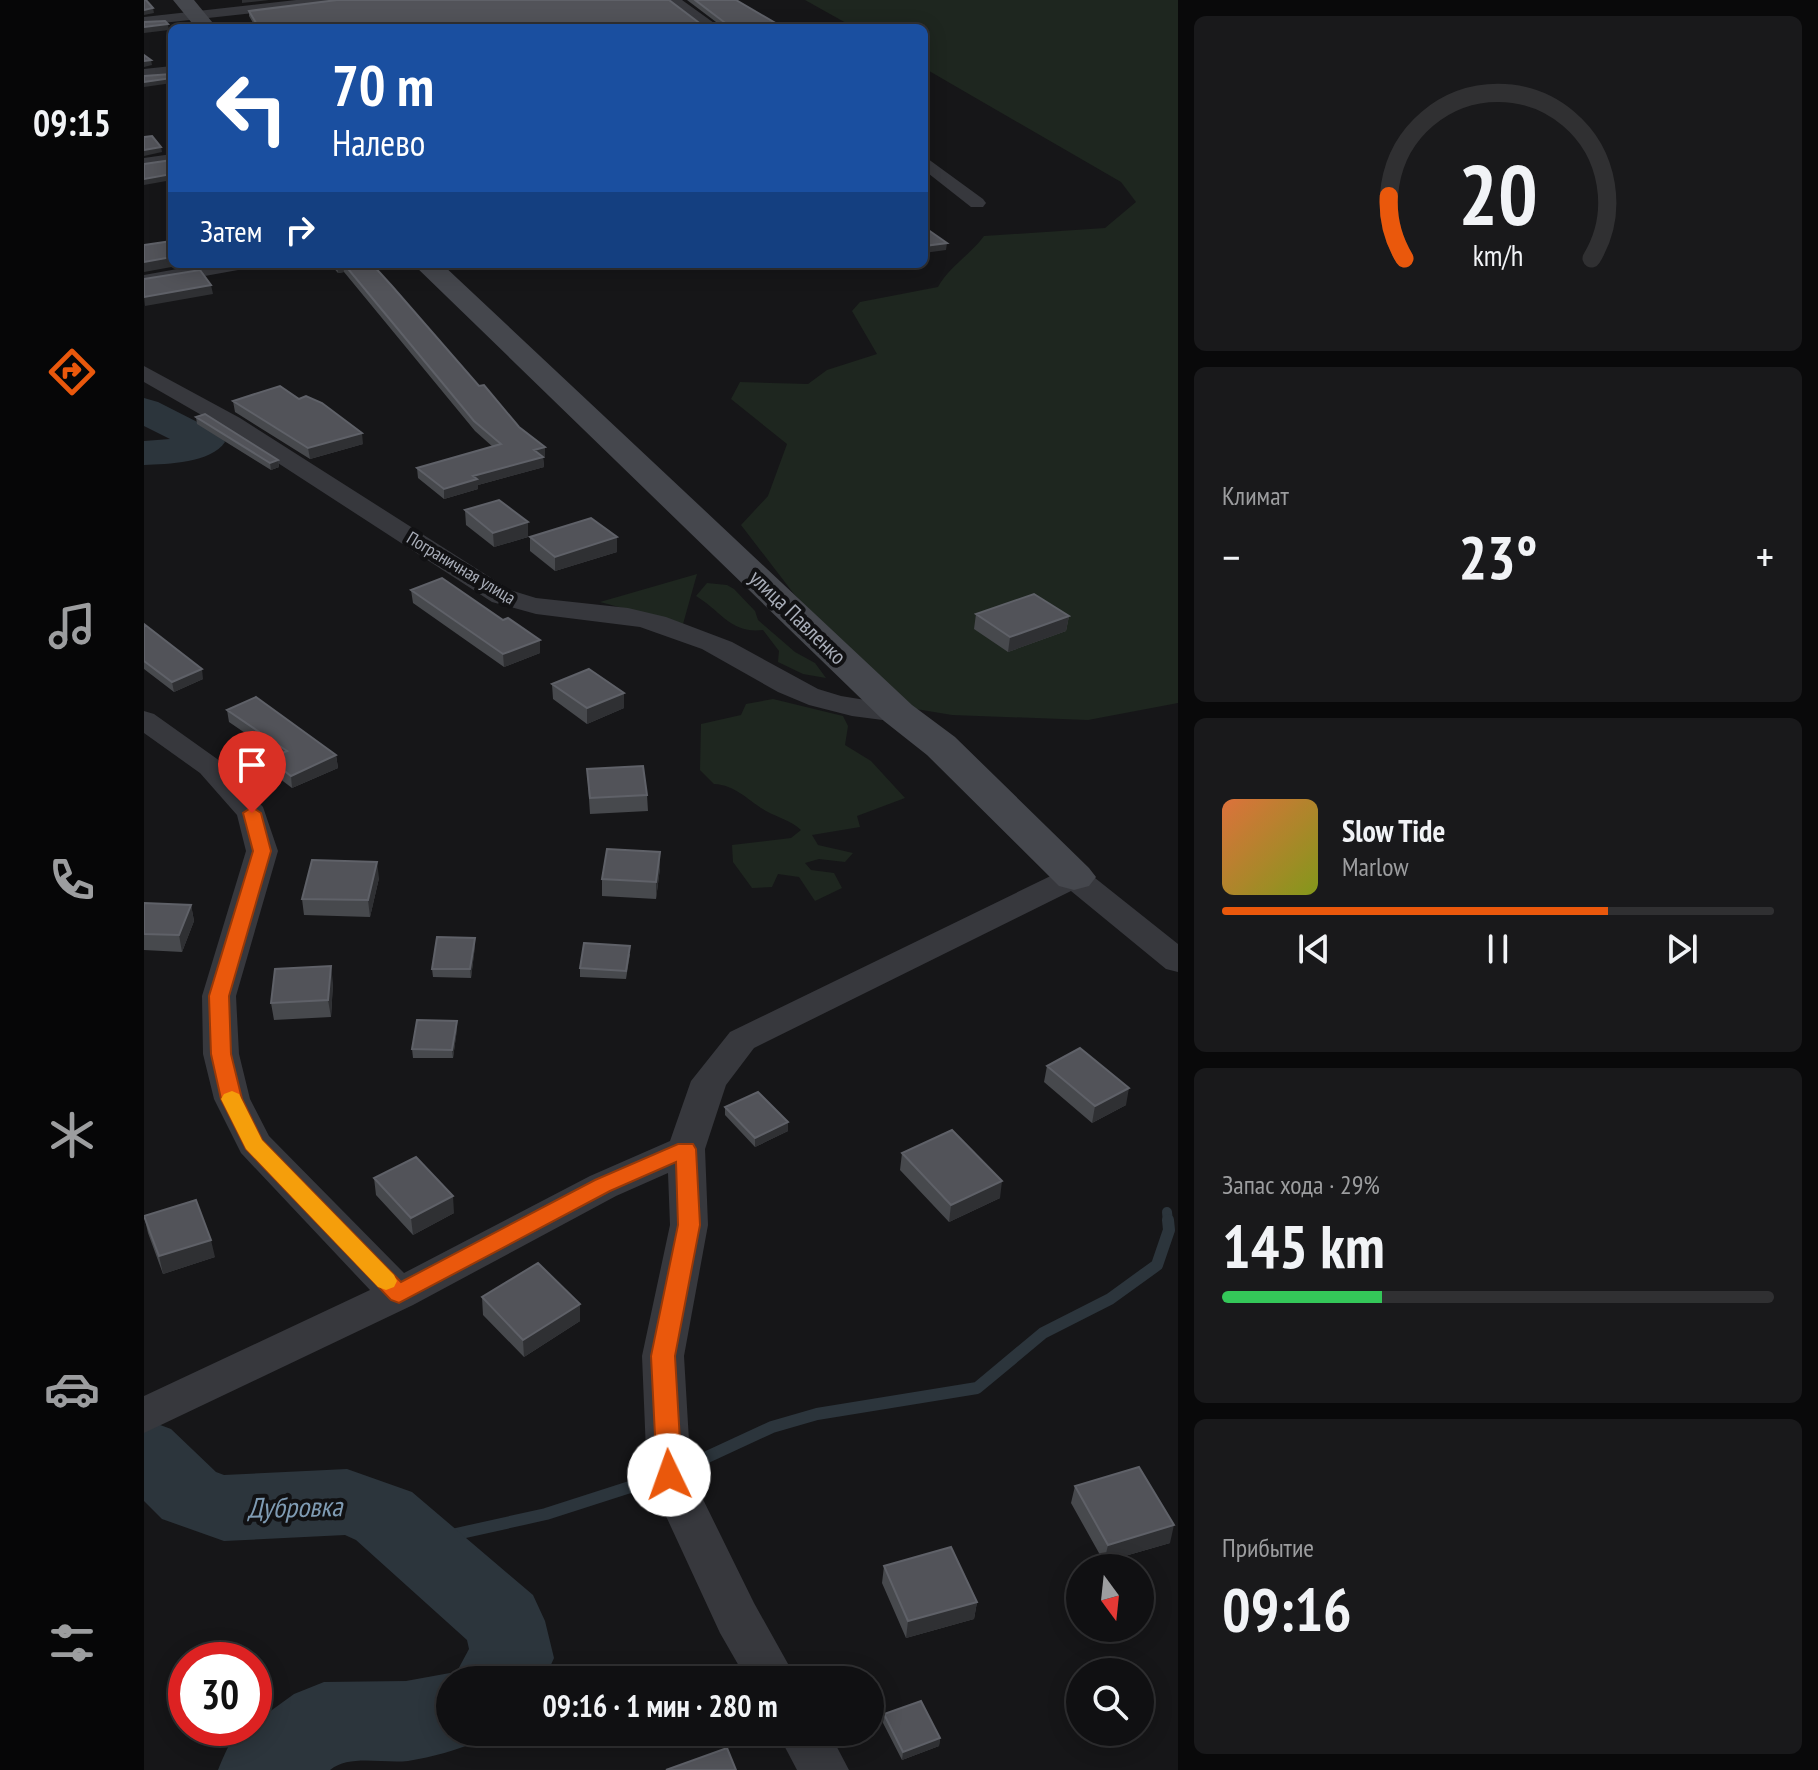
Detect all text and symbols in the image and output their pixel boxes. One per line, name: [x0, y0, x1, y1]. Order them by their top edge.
text: 70 m: [332, 49, 434, 121]
icon: left: [200, 56, 304, 160]
text: 09:15: [33, 99, 111, 146]
text: Налево: [332, 119, 425, 166]
text: 20: [1458, 140, 1538, 248]
icon: right: [278, 208, 322, 252]
text: Затем: [200, 211, 262, 250]
text: km/h: [1473, 238, 1523, 275]
icon: directions: [44, 344, 100, 400]
text: Климат: [1222, 479, 1289, 512]
text: 23°: [1458, 518, 1538, 596]
street label: Пограничная улица: [403, 526, 520, 609]
text: −: [1222, 528, 1240, 585]
text: +: [1756, 528, 1774, 585]
street label: улица Павленко: [744, 564, 852, 670]
icon: music: [44, 598, 100, 654]
pin: [218, 731, 286, 813]
icon: arrive: [230, 743, 274, 787]
text: Slow Tide: [1342, 811, 1445, 850]
text: Marlow: [1342, 850, 1408, 883]
icon: phone: [44, 852, 100, 908]
icon: previous: [1292, 927, 1336, 971]
icon: pause: [1476, 927, 1520, 971]
icon: next: [1660, 927, 1704, 971]
icon: climate: [44, 1107, 100, 1163]
text: Запас хода · 29%: [1222, 1168, 1380, 1201]
text: 145 km: [1222, 1207, 1385, 1285]
icon: car: [44, 1361, 100, 1417]
position arrow: [627, 1433, 711, 1517]
water label: Дубровка: [246, 1487, 345, 1526]
text: Прибытие: [1222, 1531, 1314, 1564]
north arrow: [1066, 1554, 1154, 1642]
map controls: [1066, 1554, 1154, 1746]
text: 09:16: [1222, 1570, 1352, 1648]
icon: filters: [44, 1615, 100, 1671]
speed limit sign: 30: [168, 1642, 272, 1746]
button: search: [1066, 1658, 1154, 1746]
text: 09:16 · 1 мин · 280 m: [542, 1686, 778, 1725]

